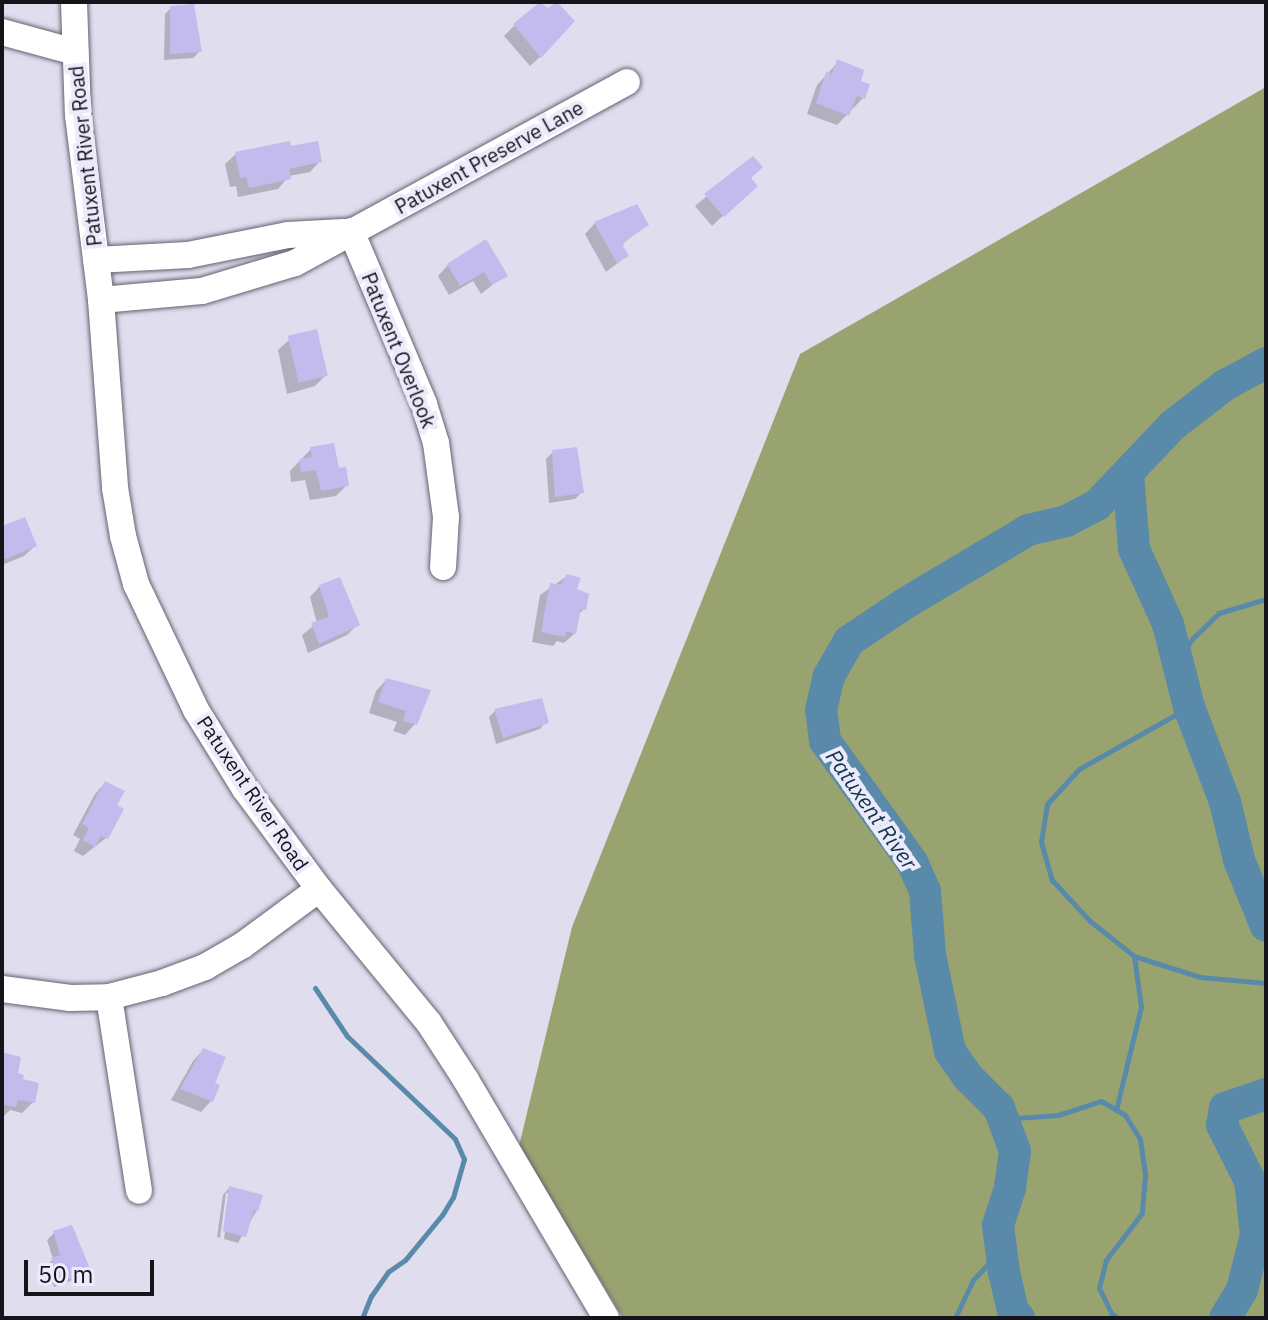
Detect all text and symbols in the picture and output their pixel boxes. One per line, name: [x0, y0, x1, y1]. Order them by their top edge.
street label: Patuxent River Road: [64, 65, 106, 247]
street label: Patuxent Preserve Lane: [391, 95, 587, 219]
street label: Patuxent Overlook: [357, 269, 441, 431]
street label: Patuxent River Road: [192, 711, 314, 875]
water label: Patuxent River: [821, 744, 923, 874]
scale bar: [28, 1244, 158, 1294]
text: 50 m: [38, 1258, 93, 1290]

